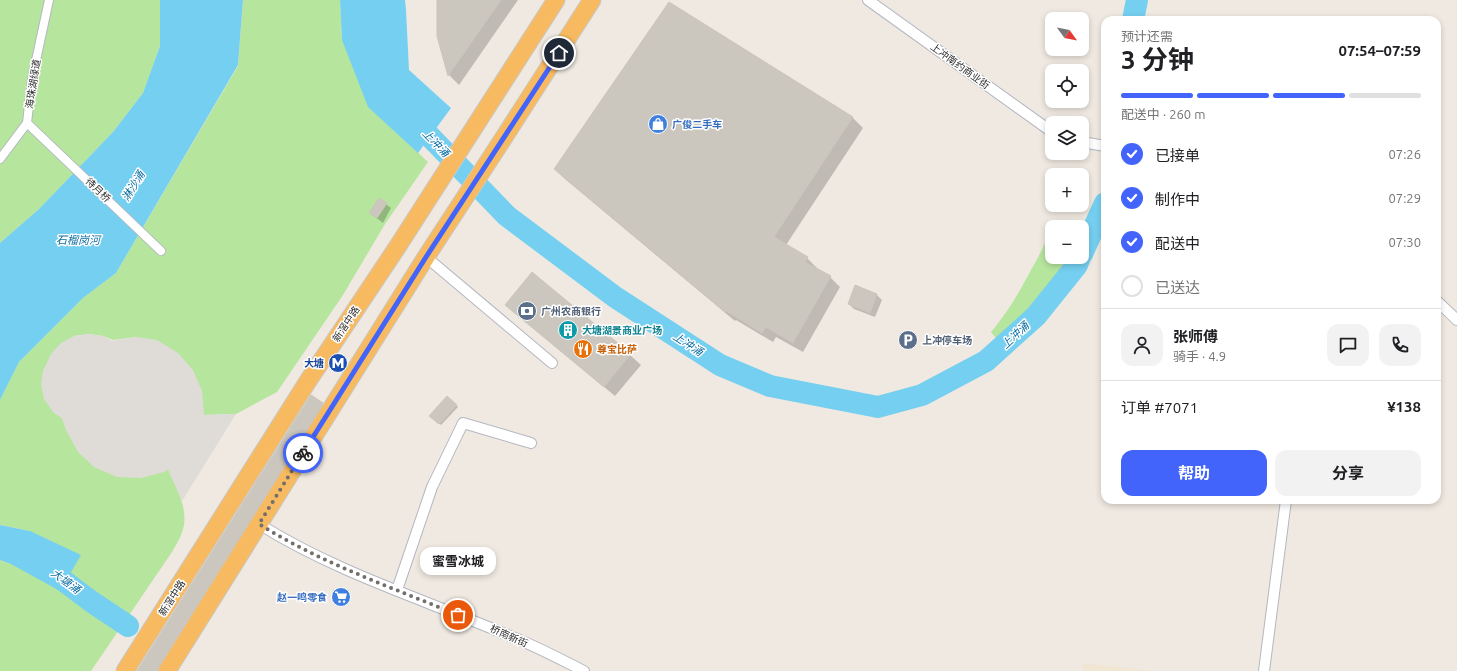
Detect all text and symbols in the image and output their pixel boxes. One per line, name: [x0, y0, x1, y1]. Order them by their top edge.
north arrow: [1045, 12, 1089, 56]
map controls: [1045, 12, 1089, 264]
text: 预计还需: [1121, 29, 1173, 43]
pin: [542, 36, 576, 70]
street label: 上冲南约商业街: [928, 41, 992, 91]
icon: home: [548, 42, 570, 64]
text: 07:54–07:59: [1338, 42, 1421, 59]
text: 3 分钟: [1121, 45, 1194, 74]
street label: 海珠湖绿道: [24, 58, 42, 110]
button: locate: [1045, 64, 1089, 108]
text: 配送中 · 260 m: [1121, 107, 1205, 121]
shop icon: 广俊二手车: [647, 113, 669, 135]
button: layers: [1045, 116, 1089, 160]
place label: 广俊二手车: [672, 119, 722, 130]
water label: 上冲涌: [420, 127, 453, 160]
icon: check: [1121, 143, 1143, 165]
text: 已接单: [1155, 147, 1200, 164]
text: 07:26: [1388, 147, 1421, 161]
water label: 淋沙涌: [119, 167, 148, 203]
button: +: [1045, 168, 1089, 212]
street label: 待月桥: [83, 176, 113, 204]
icon: check: [1121, 187, 1143, 209]
text: 制作中: [1155, 191, 1200, 208]
text: 07:29: [1388, 191, 1421, 205]
button: −: [1045, 220, 1089, 264]
icon: check: [1121, 231, 1143, 253]
water label: 石榴岗河: [56, 234, 102, 246]
text: 配送中: [1155, 235, 1200, 252]
text: 07:30: [1388, 235, 1421, 249]
text: 已送达: [1155, 279, 1200, 296]
bank icon: 广州农商银行: [516, 300, 538, 322]
street label: 新滘中路: [330, 304, 362, 344]
place label: 广州农商银行: [541, 305, 601, 317]
water label: 上冲涌: [999, 318, 1033, 351]
building icon: 大塘湖景商业广场: [557, 319, 579, 341]
place label: 大塘湖景商业广场: [582, 324, 662, 336]
button: person: [1121, 324, 1163, 366]
button: chat: [1327, 324, 1369, 366]
button: phone: [1379, 324, 1421, 366]
text: 张师傅: [1173, 328, 1218, 345]
parking icon: 上冲停车场: [897, 329, 919, 351]
water label: 上冲涌: [671, 330, 707, 359]
place label: 上冲停车场: [922, 335, 972, 346]
restaurant icon: 尊宝比萨: [572, 338, 594, 360]
place label: 尊宝比萨: [597, 344, 637, 355]
text: 骑手 · 4.9: [1173, 349, 1226, 363]
metro station icon: 大塘: [327, 352, 349, 374]
place label: 大塘: [304, 357, 324, 369]
text: ¥138: [1387, 398, 1421, 415]
text: 订单 #7071: [1121, 399, 1198, 416]
courier: [283, 433, 323, 473]
icon: bike: [292, 442, 314, 464]
button: 帮助: [1121, 450, 1267, 496]
button: 分享: [1275, 450, 1421, 496]
callout: 蜜雪冰城: [420, 547, 496, 575]
text: 蜜雪冰城: [432, 554, 484, 568]
water label: 大塘涌: [49, 566, 84, 597]
street label: 新滘中路: [157, 578, 187, 618]
supermarket icon: 赵一鸣零食: [330, 586, 352, 608]
place label: 赵一鸣零食: [277, 592, 327, 603]
pin: [441, 598, 475, 632]
icon: bag: [447, 604, 469, 626]
street label: 桥南新街: [488, 623, 530, 649]

